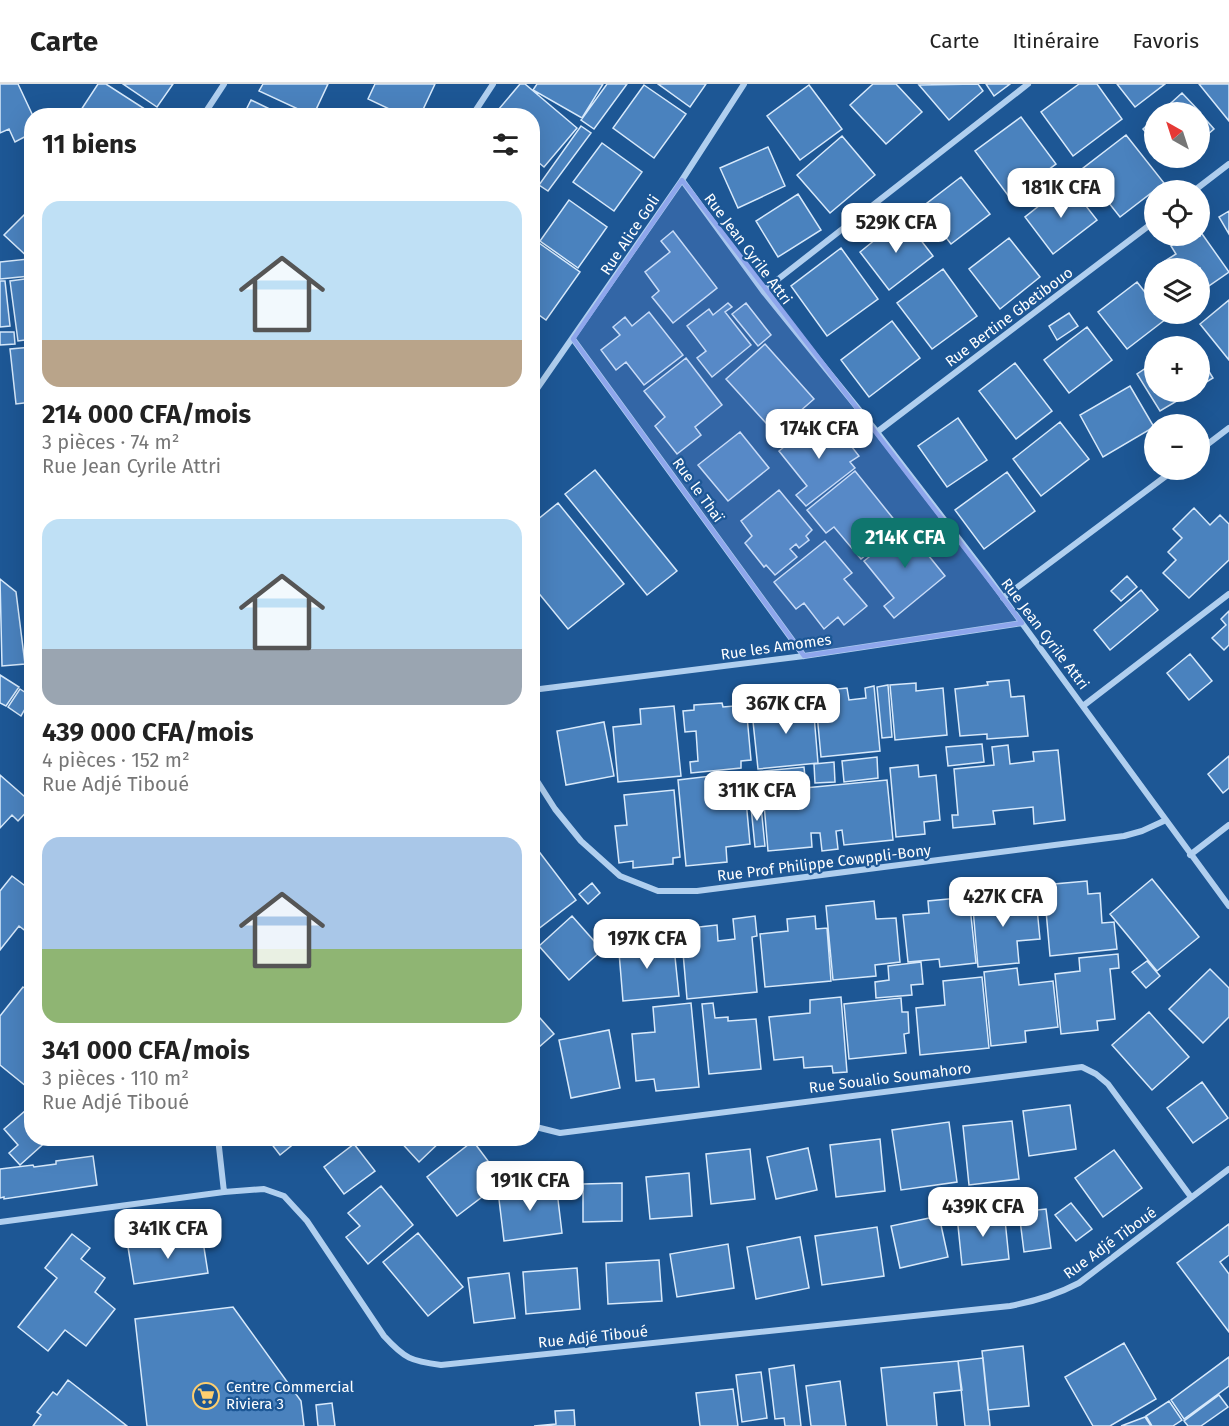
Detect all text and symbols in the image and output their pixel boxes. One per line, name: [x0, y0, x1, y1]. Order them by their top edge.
text: Carte: [30, 25, 98, 58]
text: Carte: [930, 28, 979, 54]
text: Itinéraire: [1012, 28, 1099, 54]
text: Favoris: [1132, 28, 1199, 54]
north arrow: [1144, 102, 1210, 168]
map controls: [1144, 102, 1210, 480]
icon: filters: [489, 128, 522, 161]
text: 11 biens: [42, 129, 137, 160]
pin: 181K CFA: [999, 168, 1123, 219]
text: 181K CFA: [1021, 175, 1101, 199]
button: locate: [1144, 180, 1210, 246]
street label: Rue Jean Cyrile Attri: [700, 190, 796, 308]
street label: Rue Alice Goli: [597, 191, 663, 279]
pin: 529K CFA: [834, 203, 958, 254]
text: 529K CFA: [855, 210, 937, 234]
icon: home: [228, 240, 336, 348]
button: layers: [1144, 258, 1210, 324]
street label: Rue Bertine Gbetibouo: [942, 263, 1076, 371]
button: +: [1144, 336, 1210, 402]
text: 214 000 CFA/mois: [42, 399, 251, 430]
pin: 174K CFA: [757, 409, 881, 460]
button: −: [1144, 414, 1210, 480]
text: 174K CFA: [780, 416, 858, 440]
text: 3 pièces · 74 m²: [42, 430, 180, 454]
text: Rue Jean Cyrile Attri: [42, 454, 221, 478]
street label: Rue le Thaï: [669, 454, 728, 526]
pin: 214K CFA: [843, 518, 967, 569]
text: 214K CFA: [865, 525, 945, 549]
icon: home: [228, 558, 336, 666]
street label: Rue Jean Cyrile Attri: [997, 575, 1093, 693]
street label: Rue les Amomes: [719, 630, 833, 664]
pin: 367K CFA: [724, 684, 848, 735]
text: 367K CFA: [746, 691, 826, 715]
text: 439 000 CFA/mois: [42, 717, 253, 748]
text: 4 pièces · 152 m²: [42, 748, 190, 772]
pin: 311K CFA: [695, 771, 819, 822]
text: Rue Adjé Tiboué: [42, 772, 189, 796]
text: 311K CFA: [718, 778, 796, 802]
street label: Rue Prof Philippe Cowppli-Bony: [716, 841, 933, 885]
icon: home: [228, 876, 336, 984]
pin: 427K CFA: [941, 877, 1065, 928]
text: 427K CFA: [963, 884, 1043, 908]
pin: 197K CFA: [585, 919, 709, 970]
text: 197K CFA: [607, 926, 687, 950]
text: 341 000 CFA/mois: [42, 1035, 250, 1066]
street label: Rue Soualio Soumahoro: [808, 1059, 972, 1097]
text: 3 pièces · 110 m²: [42, 1066, 189, 1090]
text: Rue Adjé Tiboué: [42, 1090, 189, 1114]
pin: 191K CFA: [468, 1161, 592, 1212]
text: 191K CFA: [491, 1168, 569, 1192]
pin: 439K CFA: [921, 1187, 1045, 1238]
text: 439K CFA: [942, 1194, 1024, 1218]
street label: Rue Adjé Tiboué: [1060, 1203, 1160, 1283]
pin: 341K CFA: [106, 1209, 230, 1260]
text: 341K CFA: [129, 1216, 207, 1240]
street label: Rue Adjé Tiboué: [537, 1322, 649, 1352]
place label: Centre Commercial Riviera 3: [226, 1378, 354, 1413]
supermarket icon: Centre Commercial Riviera 3: [191, 1381, 221, 1411]

